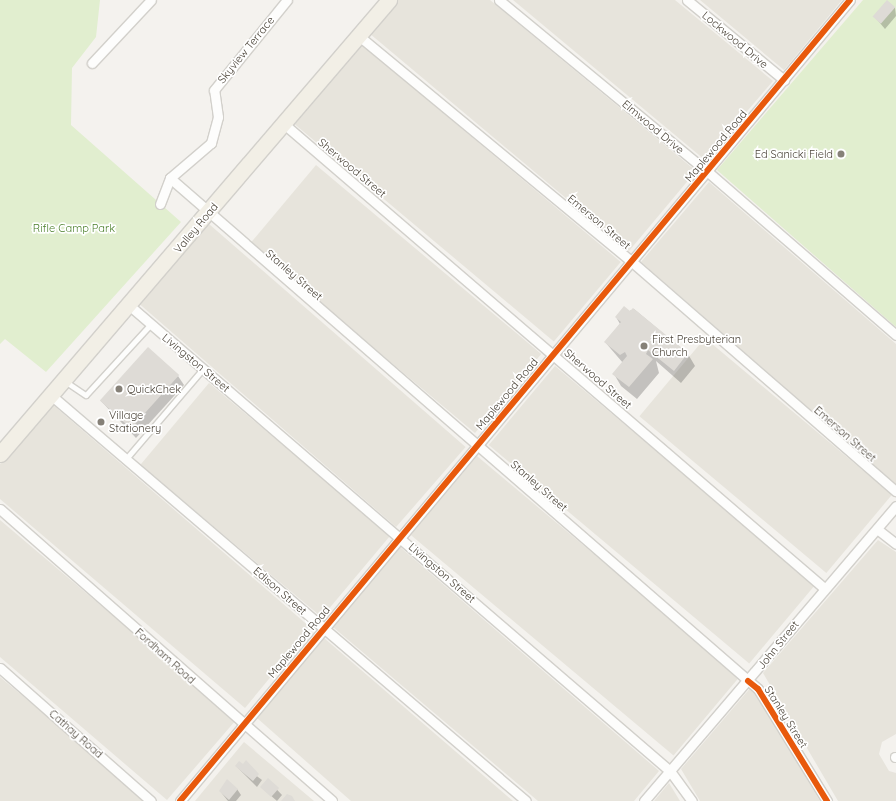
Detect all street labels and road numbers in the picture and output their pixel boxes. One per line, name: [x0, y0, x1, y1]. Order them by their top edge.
street label: Lockwood Drive: [699, 9, 771, 71]
street label: Skyview Terrace: [215, 14, 277, 86]
street label: Elmwood Drive: [619, 97, 687, 157]
street label: Maplewood Road: [682, 107, 750, 185]
street label: Sherwood Street: [315, 136, 389, 200]
street label: Emerson Street: [565, 192, 633, 252]
street label: Valley Road: [171, 200, 221, 256]
street label: Stanley Street: [263, 247, 325, 303]
street label: Livingston Street: [159, 331, 233, 395]
street label: Sherwood Street: [562, 346, 634, 412]
street label: Maplewood Road: [473, 355, 541, 433]
street label: Emerson Street: [811, 403, 879, 465]
street label: Stanley Street: [508, 458, 570, 514]
street label: Livingston Street: [406, 540, 478, 606]
street label: Edison Street: [251, 564, 309, 618]
street label: Maplewood Road: [265, 603, 333, 681]
street label: John Street: [754, 618, 802, 672]
street label: Fordham Road: [132, 625, 198, 687]
street label: Stanley Street: [762, 683, 810, 751]
street label: Cathay Road: [46, 707, 106, 761]

